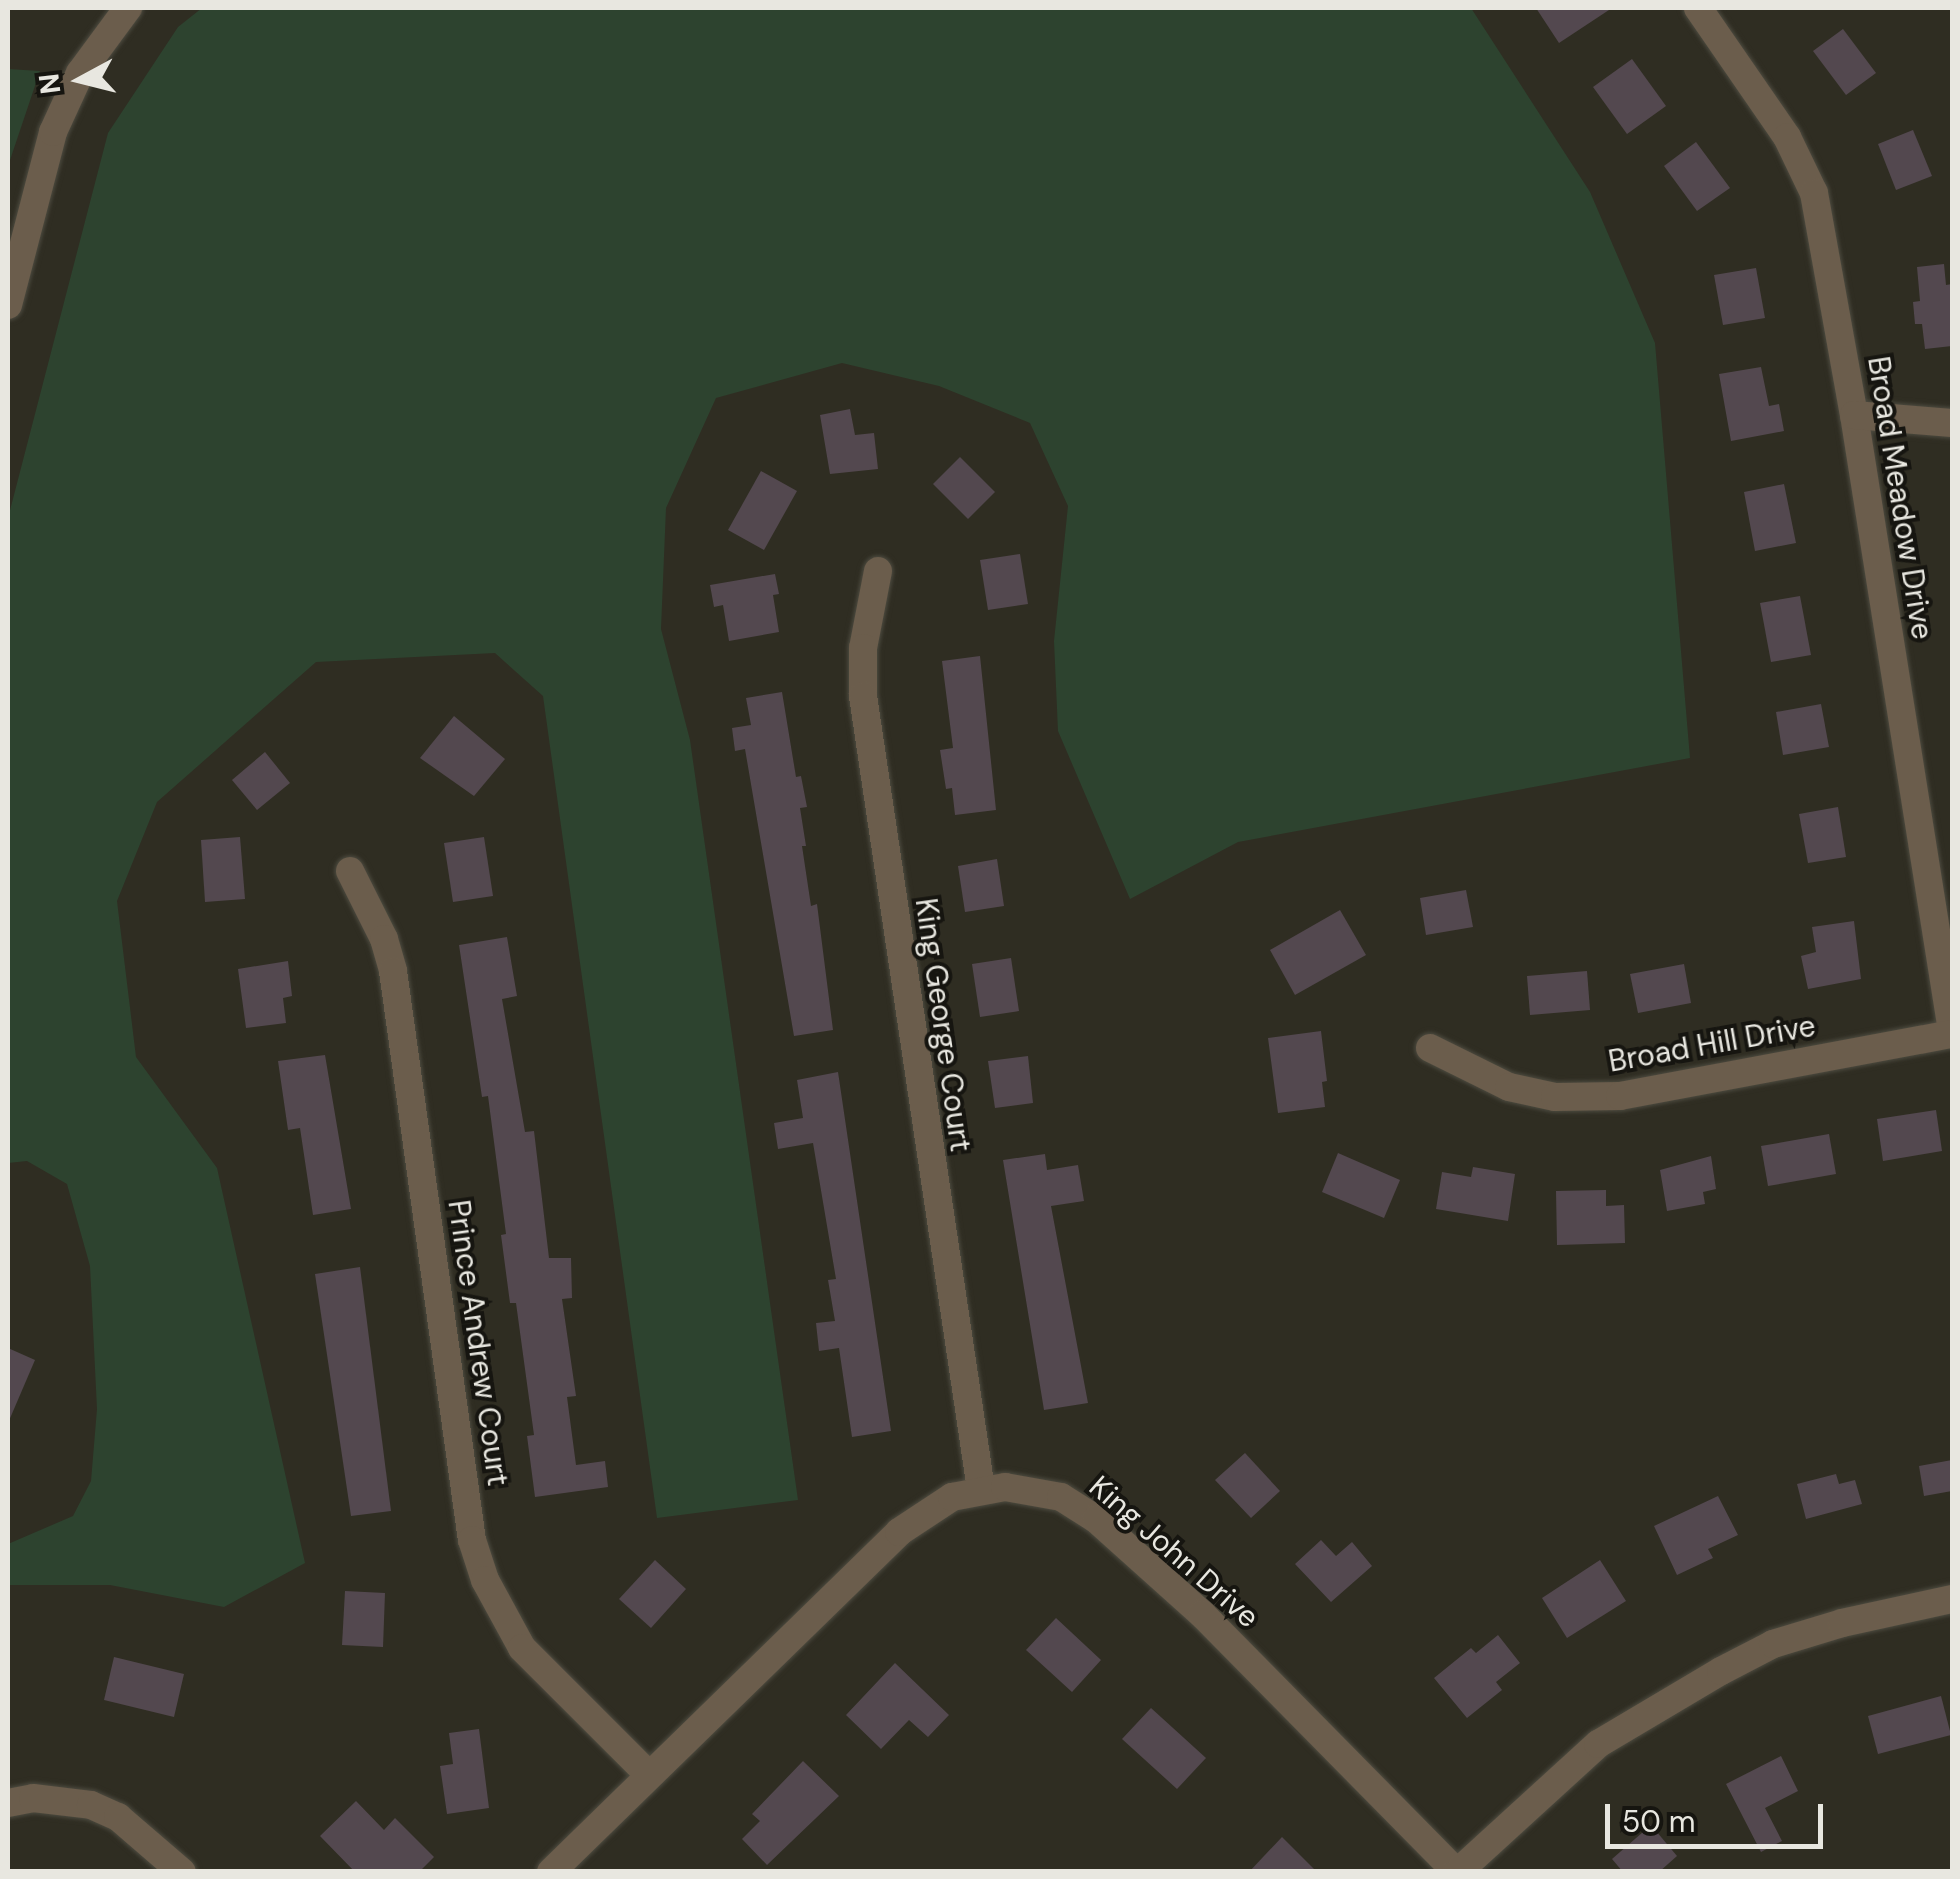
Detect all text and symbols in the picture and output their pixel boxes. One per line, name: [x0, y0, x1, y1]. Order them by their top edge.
north arrow: [30, 30, 130, 130]
text: N: [30, 71, 69, 96]
street label: Broad Meadow Drive: [1860, 354, 1940, 642]
street label: King George Court: [907, 896, 979, 1154]
street label: Broad Hill Drive: [1606, 1008, 1818, 1080]
street label: Prince Andrew Court: [440, 1198, 516, 1488]
street label: King John Drive: [1082, 1469, 1266, 1635]
scale bar: [1610, 1784, 1828, 1846]
text: 50 m: [1622, 1802, 1696, 1841]

